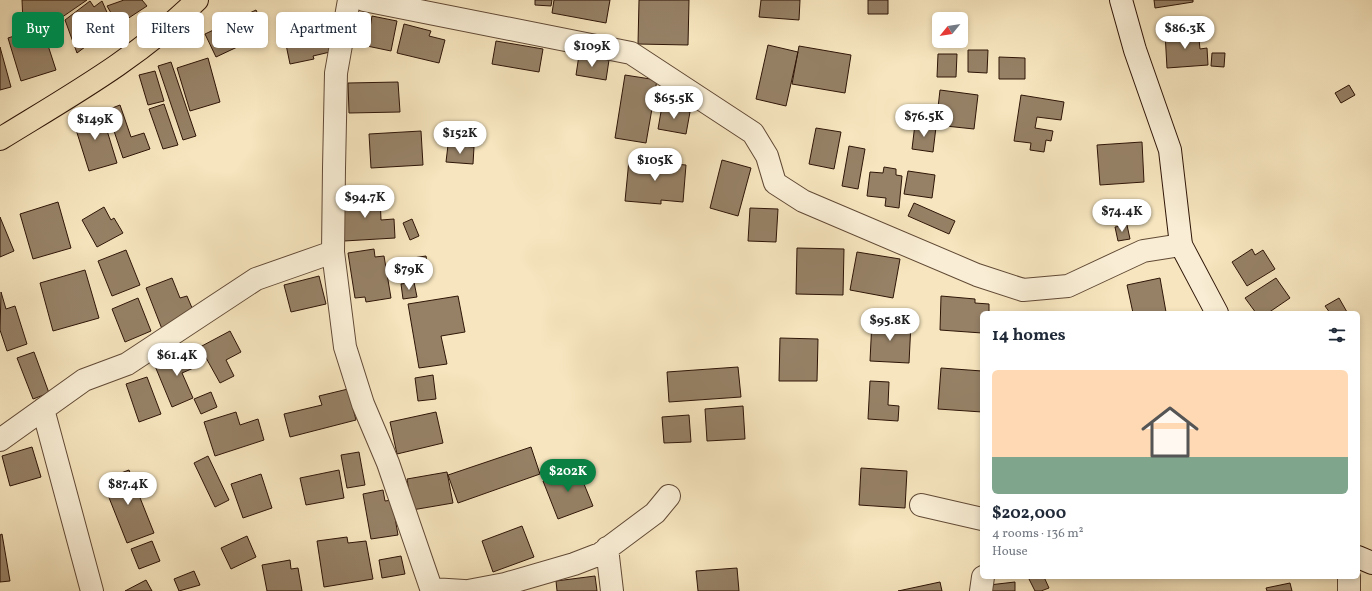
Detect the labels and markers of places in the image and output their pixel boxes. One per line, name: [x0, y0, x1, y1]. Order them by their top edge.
pin: $86.3K: [1152, 16, 1218, 50]
pin: $109K: [564, 34, 620, 68]
pin: $65.5K: [641, 86, 707, 120]
pin: $76.5K: [891, 104, 957, 138]
pin: $149K: [67, 107, 123, 141]
pin: $152K: [432, 121, 488, 155]
pin: $105K: [627, 148, 683, 182]
pin: $94.7K: [332, 185, 398, 219]
pin: $74.4K: [1089, 199, 1155, 233]
pin: $79K: [385, 257, 433, 291]
pin: $95.8K: [857, 308, 923, 342]
pin: $61.4K: [144, 343, 210, 377]
pin: $202K: [540, 459, 596, 493]
pin: $87.4K: [95, 472, 161, 506]

